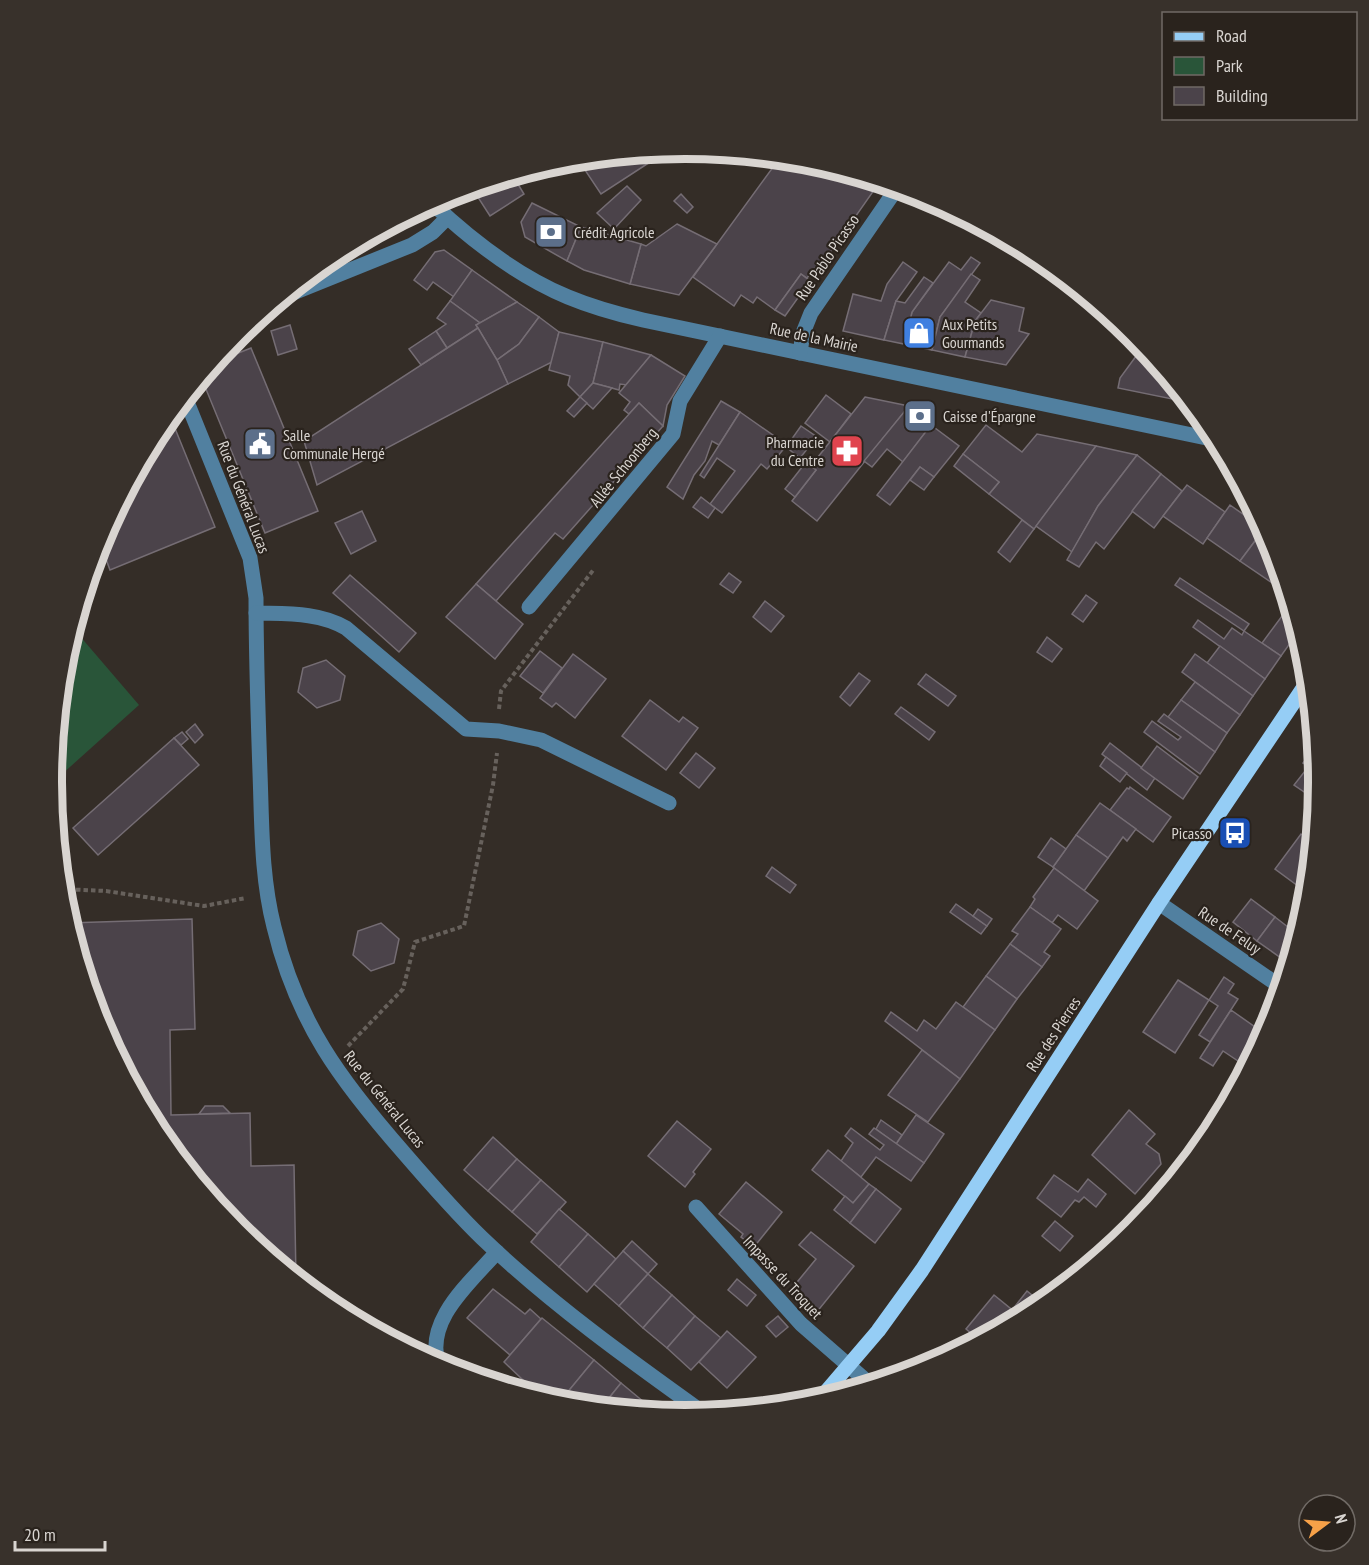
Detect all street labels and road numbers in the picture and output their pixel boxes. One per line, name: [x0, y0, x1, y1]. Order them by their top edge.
street label: Rue Pablo Picasso: [791, 210, 863, 304]
street label: Rue de la Mairie: [768, 318, 860, 356]
street label: Allée Schoonberg: [585, 423, 661, 511]
street label: Rue du Général Lucas: [213, 438, 275, 556]
street label: Rue de Feluy: [1195, 902, 1265, 958]
street label: Rue des Pierres: [1021, 993, 1085, 1075]
street label: Rue du Général Lucas: [340, 1047, 430, 1151]
street label: Impasse du Troquet: [739, 1231, 827, 1323]

